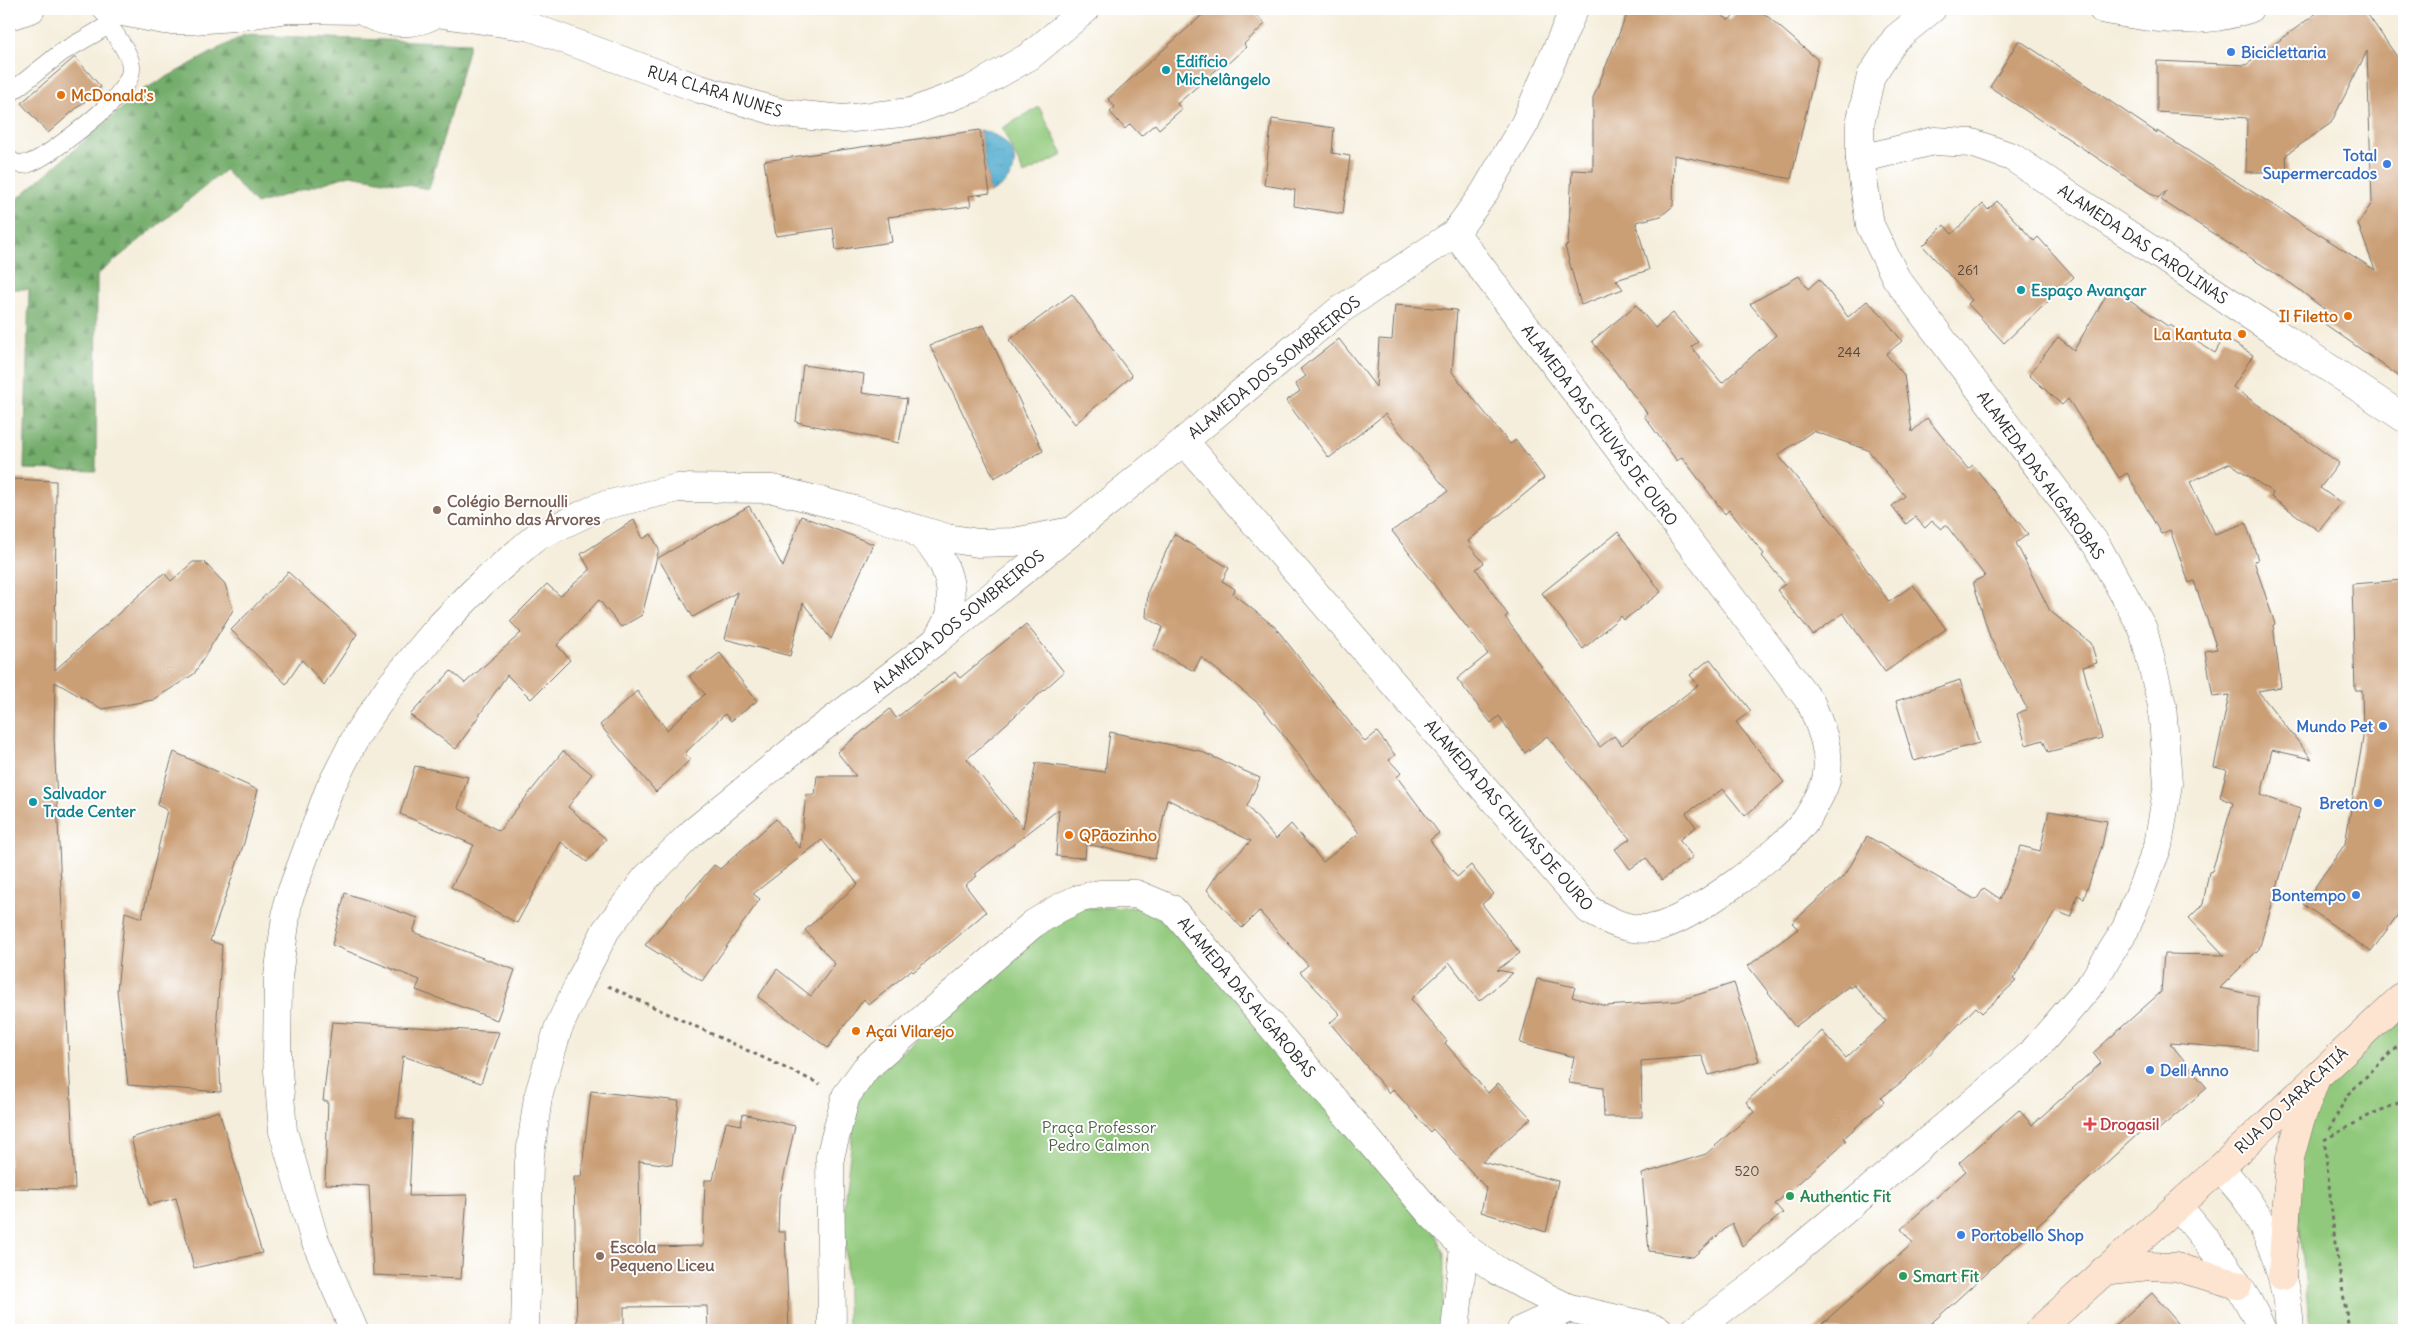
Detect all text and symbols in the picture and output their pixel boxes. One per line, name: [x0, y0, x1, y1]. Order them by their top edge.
place label: Biciclettaria: [2241, 42, 2326, 62]
marker: Biciclettaria: [2225, 46, 2237, 58]
place label: Edifício Michelângelo: [1176, 51, 1271, 90]
street label: RUA CLARA NUNES: [645, 61, 785, 121]
marker: Edifício Michelângelo: [1160, 64, 1172, 76]
place label: McDonald's: [71, 85, 154, 105]
marker: McDonald's: [55, 89, 67, 101]
place label: Total Supermercados: [2263, 145, 2377, 184]
marker: Total Supermercados: [2381, 158, 2393, 170]
street label: ALAMEDA DAS CAROLINAS: [2054, 180, 2232, 308]
house number: 261: [1957, 261, 1979, 279]
place label: Espaço Avançar: [2031, 280, 2147, 301]
marker: Espaço Avançar: [2015, 284, 2027, 296]
street label: ALAMEDA DOS SOMBREIROS: [1184, 291, 1364, 443]
place label: Il Filetto: [2279, 306, 2338, 326]
marker: Il Filetto: [2342, 310, 2354, 322]
street label: ALAMEDA DAS CHUVAS DE OURO: [1518, 320, 1682, 530]
place label: La Kantuta: [2153, 324, 2232, 344]
marker: La Kantuta: [2236, 328, 2248, 340]
house number: 244: [1837, 343, 1861, 361]
street label: ALAMEDA DAS ALGAROBAS: [1973, 387, 2109, 563]
place label: Colégio Bernoulli Caminho das Árvores: [447, 491, 601, 529]
marker: Colégio Bernoulli Caminho das Árvores: [431, 504, 443, 516]
street label: ALAMEDA DOS SOMBREIROS: [868, 545, 1048, 697]
street label: ALAMEDA DAS CHUVAS DE OURO: [1420, 715, 1598, 915]
place label: Mundo Pet: [2296, 716, 2374, 736]
marker: Mundo Pet: [2377, 720, 2389, 732]
place label: Salvador Trade Center: [43, 783, 136, 821]
place label: Breton: [2319, 793, 2368, 813]
marker: Salvador Trade Center: [27, 796, 39, 808]
marker: Breton: [2372, 797, 2384, 809]
place label: QPãozinho: [1079, 825, 1157, 845]
marker: QPãozinho: [1063, 829, 1075, 841]
place label: Bontempo: [2271, 885, 2346, 906]
marker: Bontempo: [2350, 889, 2362, 901]
street label: ALAMEDA DAS ALGAROBAS: [1174, 913, 1320, 1082]
place label: Açai Vilarejo: [866, 1021, 954, 1042]
marker: Açai Vilarejo: [850, 1025, 862, 1037]
street label: RUA DO JARACATIÁ: [2230, 1042, 2352, 1158]
place label: Dell Anno: [2160, 1060, 2229, 1080]
marker: Dell Anno: [2144, 1064, 2156, 1076]
place label: Drogasil: [2100, 1114, 2159, 1135]
park label: Praça Professor Pedro Calmon: [1042, 1117, 1157, 1155]
marker: Drogasil: [2084, 1118, 2096, 1130]
house number: 520: [1735, 1162, 1759, 1180]
place label: Authentic Fit: [1800, 1186, 1892, 1206]
marker: Authentic Fit: [1784, 1190, 1796, 1202]
place label: Portobello Shop: [1971, 1225, 2084, 1246]
marker: Portobello Shop: [1955, 1229, 1967, 1241]
place label: Escola Pequeno Liceu: [610, 1237, 715, 1276]
marker: Escola Pequeno Liceu: [594, 1250, 606, 1262]
place label: Smart Fit: [1913, 1266, 1979, 1286]
marker: Smart Fit: [1897, 1270, 1909, 1282]

